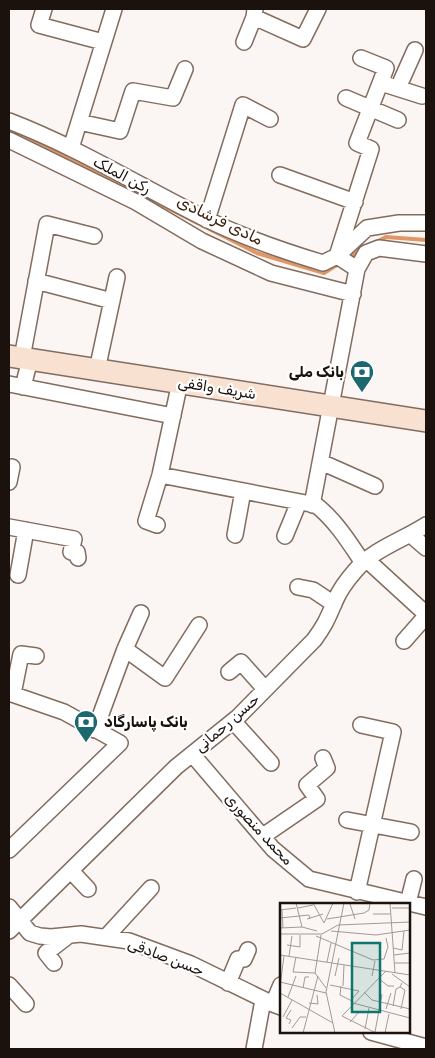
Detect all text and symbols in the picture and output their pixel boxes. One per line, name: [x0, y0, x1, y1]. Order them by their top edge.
street label: رکن الملک: [90, 152, 154, 198]
water label: مادی فرشادی: [174, 191, 266, 250]
bank icon: بانک ملی: [349, 359, 375, 393]
place label: بانک ملی: [289, 363, 344, 381]
street label: شریف واقفی: [176, 373, 258, 404]
street label: حسن رحمانی: [191, 690, 263, 756]
bank icon: بانک پاسارگاد: [73, 709, 99, 743]
place label: بانک پاسارگاد: [104, 713, 188, 732]
street label: محمد منصوری: [221, 789, 297, 869]
inset map: [280, 903, 410, 1033]
street label: حسن صادقی: [125, 934, 207, 980]

